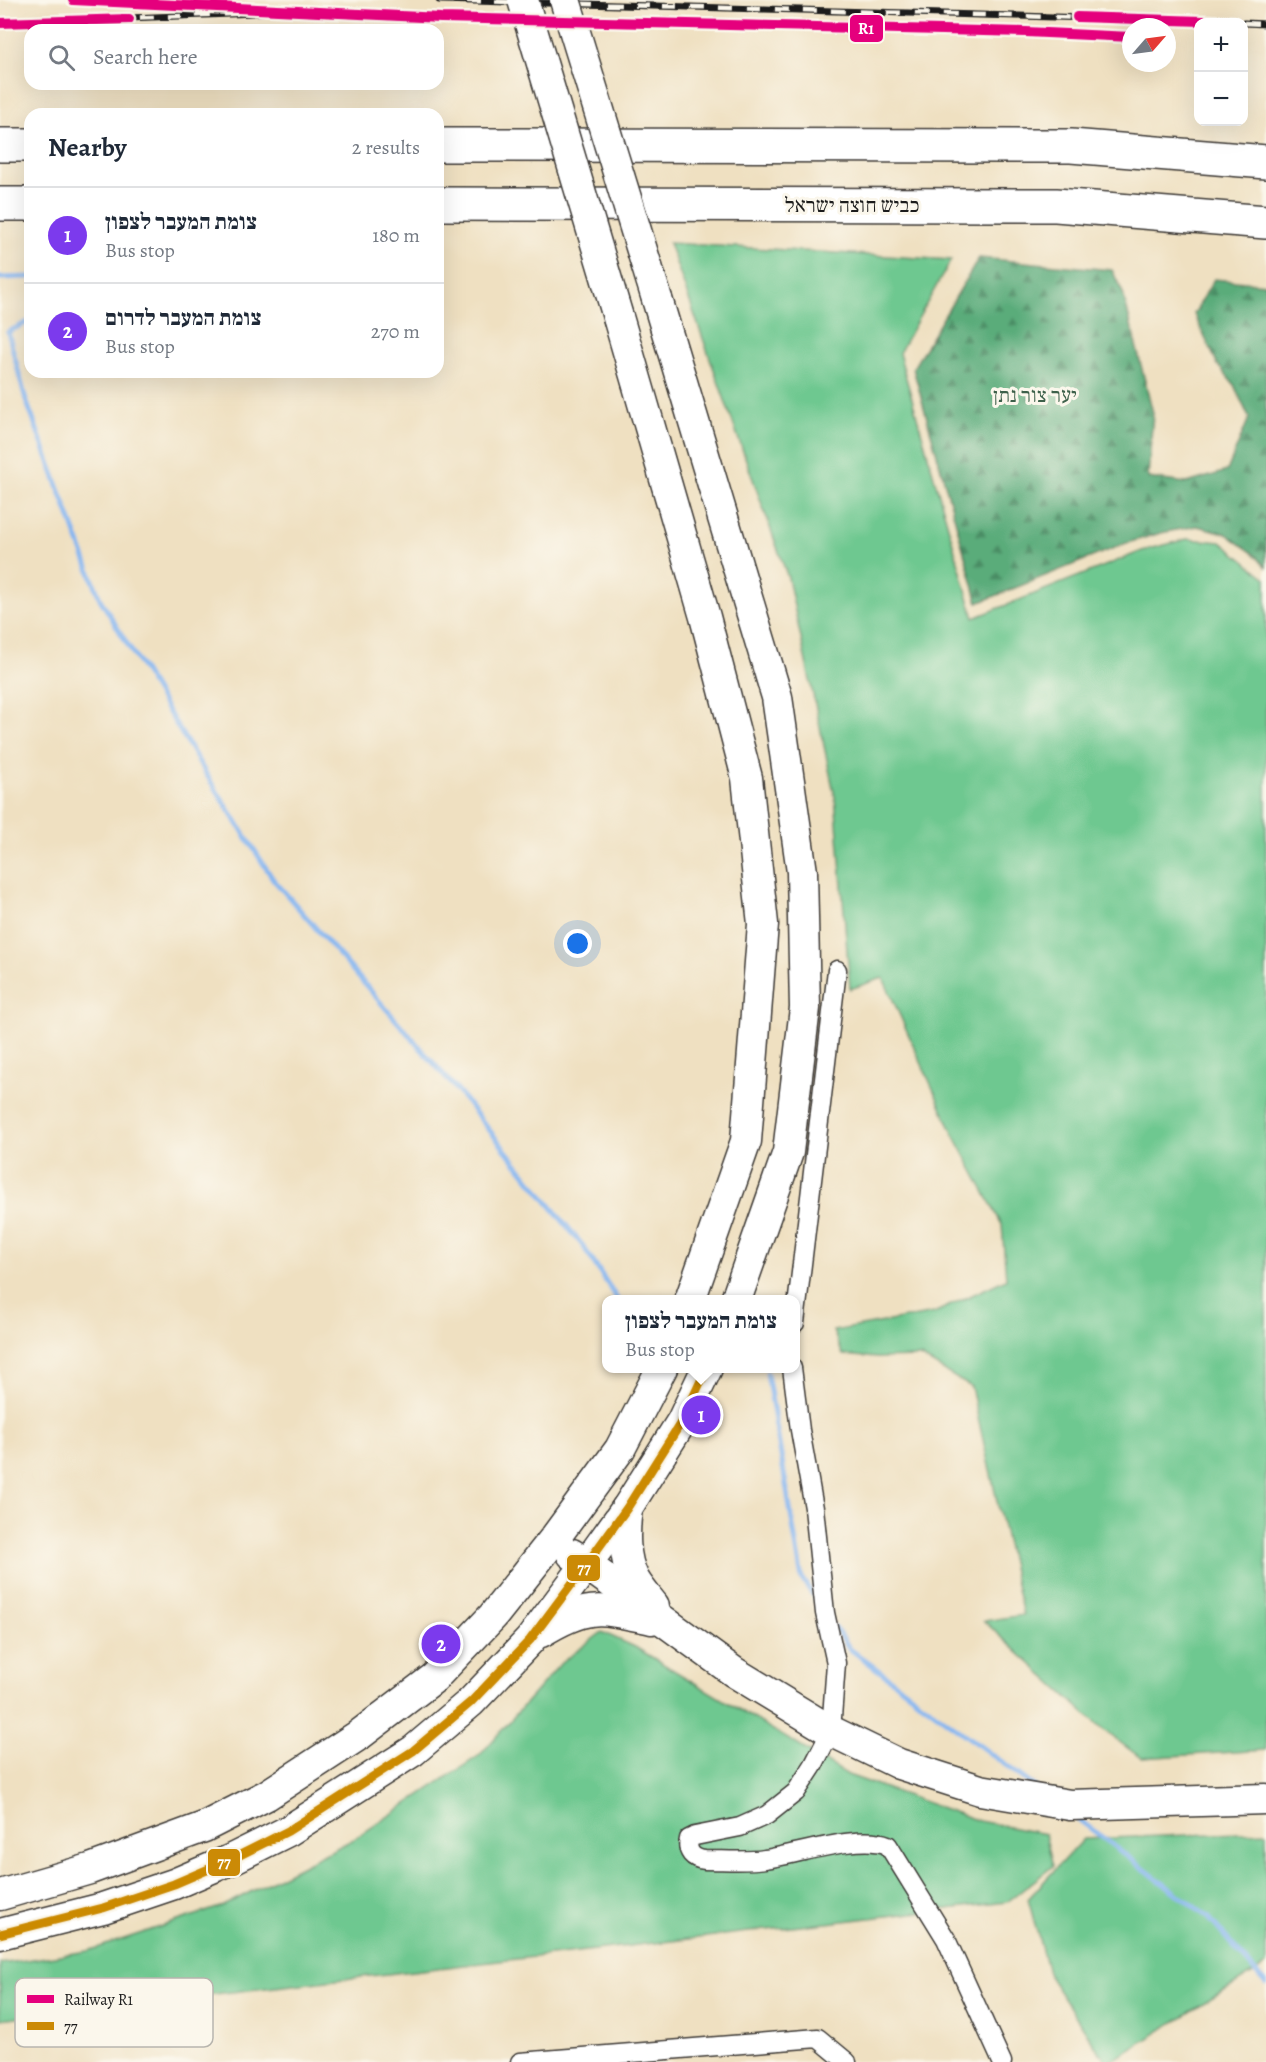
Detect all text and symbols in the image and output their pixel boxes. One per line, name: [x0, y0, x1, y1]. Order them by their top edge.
line badge: R1: [849, 14, 884, 43]
text: R1: [858, 18, 874, 40]
north arrow: [1122, 18, 1176, 72]
map controls: [1194, 18, 1248, 126]
button: +: [1194, 18, 1248, 72]
search box: [24, 24, 444, 90]
icon: search: [45, 41, 78, 74]
text: Search here: [93, 42, 198, 72]
button: −: [1194, 72, 1248, 126]
text: Nearby: [48, 130, 127, 165]
text: 2 results: [352, 134, 420, 161]
street label: כביש חוצה ישראל: [785, 191, 919, 219]
text: צומת המעבר לצפון: [105, 207, 257, 237]
text: 1: [64, 222, 71, 249]
text: 180 m: [372, 222, 420, 249]
text: Bus stop: [105, 237, 175, 264]
text: צומת המעבר לדרום: [105, 303, 262, 333]
text: 2: [63, 318, 72, 345]
text: 270 m: [371, 318, 420, 345]
text: Bus stop: [105, 333, 175, 360]
park label: יער צור נתן: [993, 381, 1077, 409]
your location: [563, 929, 592, 958]
popup: [602, 1295, 800, 1373]
text: צומת המעבר לצפון: [625, 1306, 777, 1336]
text: Bus stop: [625, 1336, 695, 1363]
pin: 1: [682, 1392, 720, 1438]
line badge: 77: [566, 1554, 601, 1582]
text: 77: [577, 1558, 591, 1580]
pin: 2: [422, 1622, 460, 1666]
line badge: 77: [207, 1848, 241, 1877]
text: 77: [217, 1852, 231, 1874]
legend: [15, 1978, 213, 2047]
text: Railway R1: [64, 1989, 134, 2011]
text: 77: [64, 2016, 78, 2038]

